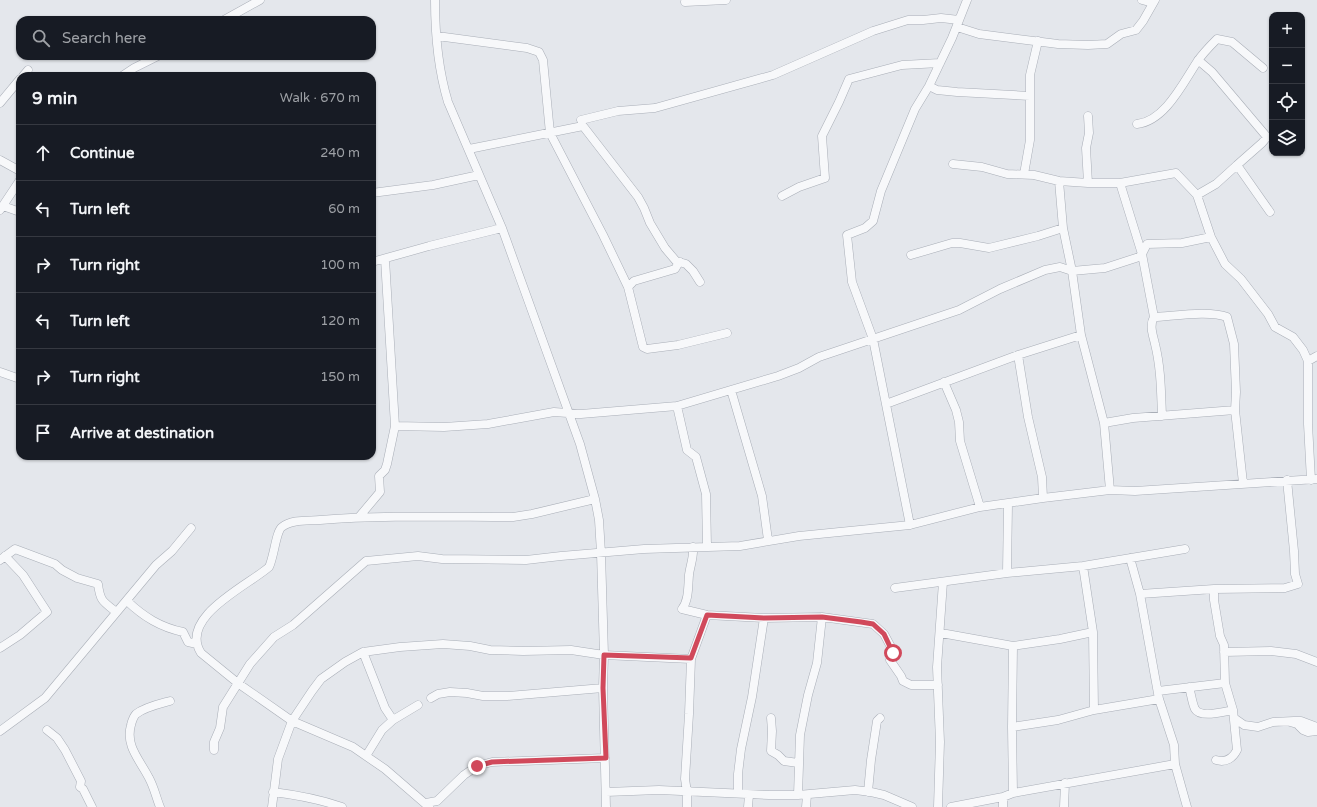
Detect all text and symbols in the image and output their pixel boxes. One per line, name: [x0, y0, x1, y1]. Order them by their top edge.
map controls: [1269, 12, 1305, 156]
button: +: [1269, 12, 1305, 48]
search box: [16, 16, 376, 60]
icon: search: [30, 27, 52, 49]
text: Search here: [62, 29, 146, 47]
button: −: [1269, 48, 1305, 84]
button: locate: [1269, 84, 1305, 120]
text: 9 min: [32, 88, 77, 109]
text: Walk · 670 m: [280, 90, 360, 106]
button: layers: [1269, 120, 1305, 156]
icon: ahead: [32, 142, 54, 164]
text: Continue: [70, 144, 134, 162]
text: 240 m: [320, 145, 360, 161]
icon: left: [32, 198, 54, 220]
text: Turn left: [70, 200, 130, 218]
text: 60 m: [328, 201, 360, 217]
icon: right: [32, 254, 54, 276]
text: Turn right: [70, 256, 140, 274]
text: 100 m: [320, 257, 360, 273]
icon: left: [32, 310, 54, 332]
text: Turn left: [70, 312, 130, 330]
text: 120 m: [320, 313, 360, 329]
icon: right: [32, 366, 54, 388]
text: Turn right: [70, 368, 140, 386]
text: 150 m: [320, 369, 360, 385]
icon: arrive: [32, 422, 54, 444]
text: Arrive at destination: [70, 424, 214, 442]
route start: [884, 644, 902, 662]
route end: [468, 757, 486, 775]

